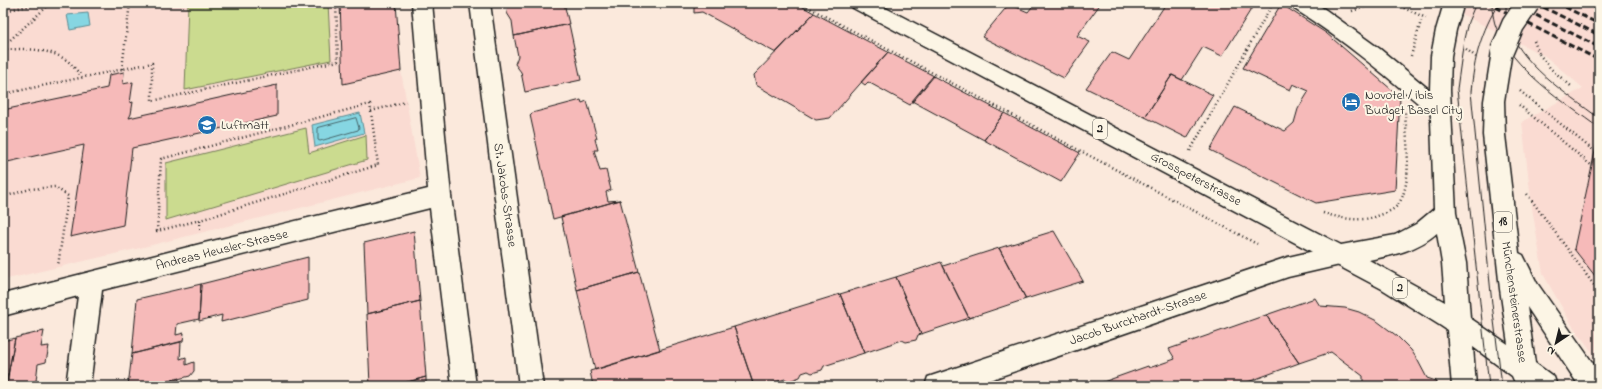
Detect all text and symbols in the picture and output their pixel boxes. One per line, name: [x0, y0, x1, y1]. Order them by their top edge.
place label: Novotel / ibis Budget Basel City: [1364, 86, 1462, 121]
hotel icon: Novotel / ibis Budget Basel City: [1340, 91, 1362, 113]
school or university icon: Luftmatt: [196, 114, 218, 136]
place label: Luftmatt: [221, 116, 270, 135]
road number: 2: [1093, 119, 1107, 139]
street label: St. Jakobs-Strasse: [488, 142, 522, 249]
street label: Grosspeterstrasse: [1147, 147, 1245, 211]
road number: 18: [1494, 212, 1512, 232]
street label: Andreas Heusler-Strasse: [154, 224, 290, 276]
street label: Münchensteinerstrasse: [1496, 240, 1532, 364]
road number: 2: [1393, 278, 1407, 298]
street label: Jacob Burckhardt-Strasse: [1067, 286, 1209, 350]
north arrow: [1536, 323, 1576, 363]
text: N: [1543, 342, 1558, 359]

